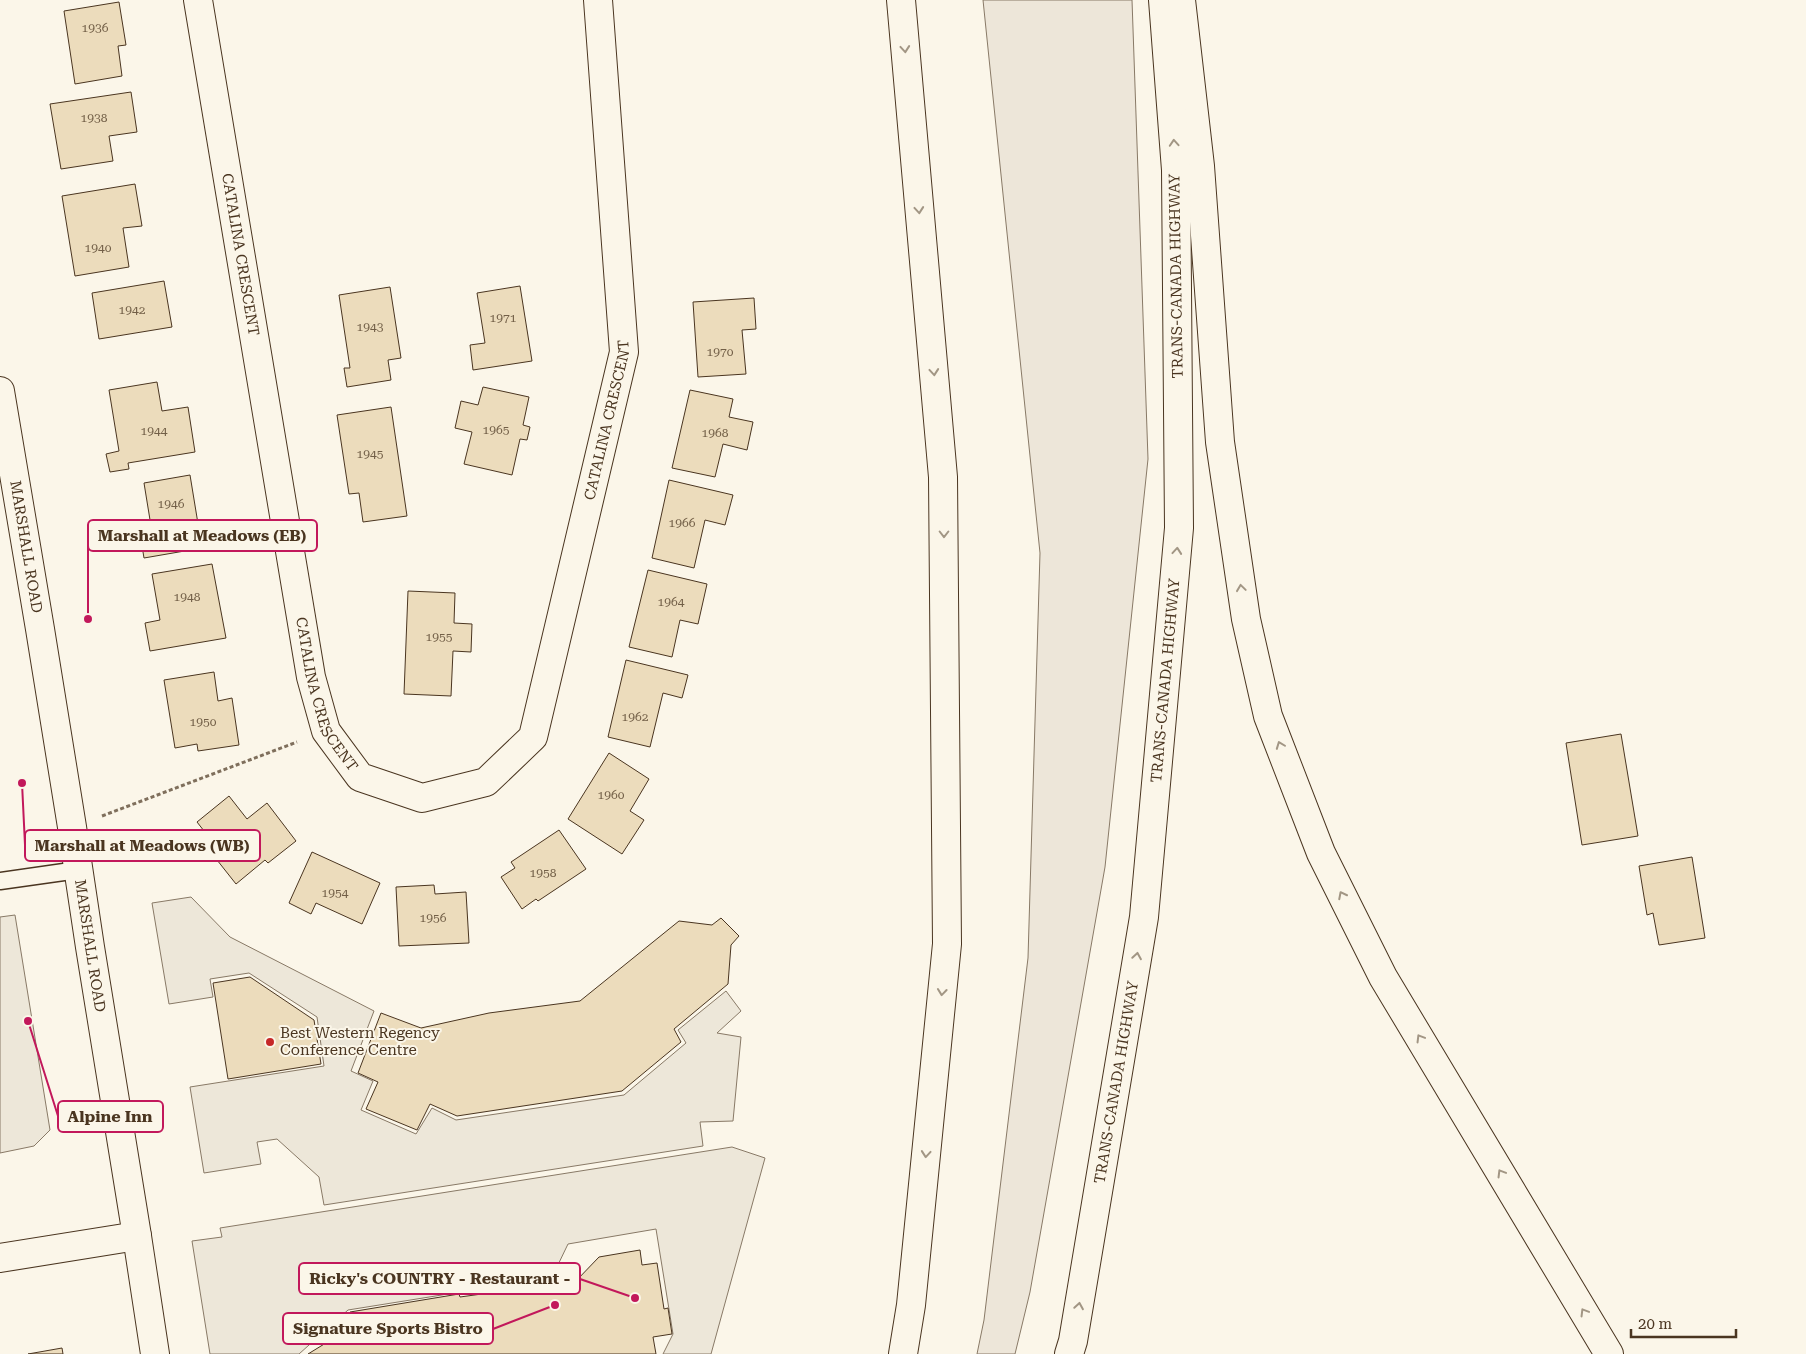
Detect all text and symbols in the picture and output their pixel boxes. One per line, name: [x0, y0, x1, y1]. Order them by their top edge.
house number: 1936: [82, 21, 109, 35]
one-way arrow: [899, 45, 910, 53]
house number: 1938: [81, 111, 108, 125]
one-way arrow: [1168, 139, 1179, 147]
street label: CATALINA CRESCENT: [218, 172, 263, 337]
street label: TRANS-CANADA HIGHWAY: [1165, 173, 1187, 379]
one-way arrow: [914, 207, 925, 215]
house number: 1940: [85, 241, 112, 255]
house number: 1942: [119, 303, 146, 317]
house number: 1971: [490, 311, 517, 325]
house number: 1943: [357, 320, 384, 334]
street label: CATALINA CRESCENT: [580, 339, 633, 502]
house number: 1970: [707, 345, 734, 359]
one-way arrow: [928, 369, 939, 377]
house number: 1965: [483, 423, 510, 437]
house number: 1944: [141, 424, 168, 438]
house number: 1968: [702, 426, 729, 440]
house number: 1945: [357, 447, 384, 461]
street label: MARSHALL ROAD: [6, 479, 46, 614]
house number: 1946: [158, 497, 185, 511]
house number: 1966: [669, 516, 696, 530]
callout: Marshall at Meadows (EB): [88, 520, 317, 551]
text: Marshall at Meadows (EB): [98, 526, 307, 545]
one-way arrow: [938, 531, 949, 539]
one-way arrow: [1171, 546, 1182, 554]
street label: TRANS-CANADA HIGHWAY: [1147, 577, 1184, 783]
one-way arrow: [1236, 584, 1247, 592]
house number: 1948: [174, 590, 201, 604]
house number: 1964: [658, 595, 685, 609]
street label: CATALINA CRESCENT: [292, 616, 362, 775]
house number: 1955: [426, 630, 453, 644]
house number: 1962: [622, 710, 649, 724]
house number: 1950: [190, 715, 217, 729]
one-way arrow: [1276, 742, 1286, 750]
house number: 1960: [598, 788, 625, 802]
callout: Marshall at Meadows (WB): [25, 830, 260, 861]
text: Marshall at Meadows (WB): [35, 836, 250, 855]
house number: 1958: [530, 866, 557, 880]
street label: MARSHALL ROAD: [71, 878, 109, 1013]
house number: 1954: [322, 886, 349, 900]
one-way arrow: [1338, 892, 1348, 901]
house number: 1956: [420, 911, 447, 925]
one-way arrow: [1132, 952, 1142, 960]
street label: TRANS-CANADA HIGHWAY: [1091, 979, 1142, 1185]
one-way arrow: [937, 989, 948, 997]
place label: Best Western Regency Conference Centre: [280, 1024, 440, 1059]
one-way arrow: [1416, 1034, 1426, 1043]
marker: Best Western Regency Conference Centre: [264, 1036, 276, 1048]
callout: Alpine Inn: [58, 1101, 163, 1132]
text: Alpine Inn: [67, 1107, 153, 1126]
one-way arrow: [921, 1150, 932, 1158]
one-way arrow: [1497, 1169, 1507, 1178]
callout: Ricky's COUNTRY - Restaurant -: [299, 1263, 580, 1294]
text: Ricky's COUNTRY - Restaurant -: [309, 1269, 571, 1288]
one-way arrow: [1073, 1302, 1083, 1311]
scale bar: [1631, 1306, 1736, 1338]
one-way arrow: [1581, 1309, 1591, 1318]
callout: Signature Sports Bistro: [283, 1313, 493, 1344]
text: 20 m: [1638, 1315, 1673, 1333]
text: Signature Sports Bistro: [293, 1319, 483, 1338]

